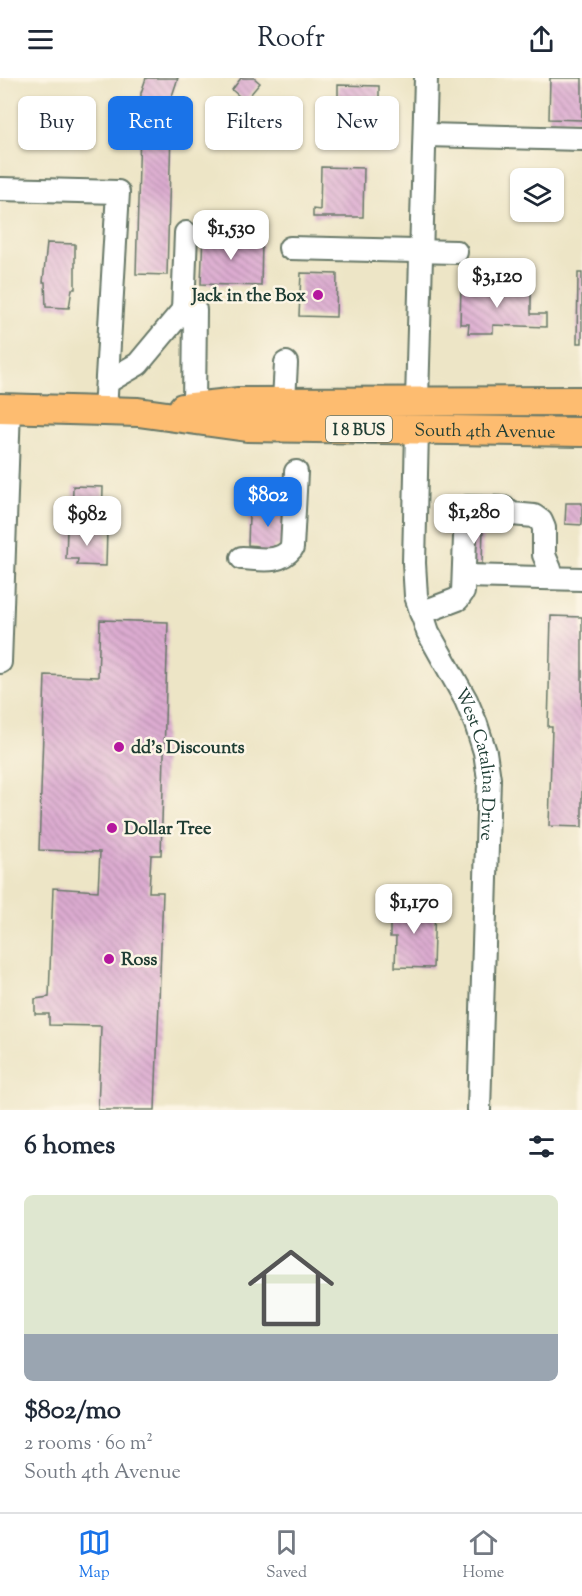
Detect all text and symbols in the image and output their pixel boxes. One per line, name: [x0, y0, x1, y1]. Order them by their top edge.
text: Roofr: [257, 20, 325, 59]
icon: menu: [24, 23, 57, 56]
icon: share: [525, 23, 558, 56]
chip: Buy: [18, 96, 96, 150]
chip: Rent: [108, 96, 193, 150]
chip: Filters: [205, 96, 303, 150]
chip: New: [315, 96, 399, 150]
map controls: [510, 168, 564, 222]
button: layers: [510, 168, 564, 222]
pin: $1,530: [182, 210, 280, 261]
text: $1,530: [207, 215, 255, 244]
pin: $3,120: [448, 258, 546, 309]
text: $3,120: [472, 263, 522, 292]
place label: Jack in the Box: [190, 284, 306, 310]
marker: Jack in the Box: [311, 288, 325, 302]
road number: I 8 BUS: [326, 416, 392, 442]
street label: South 4th Avenue: [414, 418, 556, 447]
pin: $802: [232, 477, 304, 528]
text: $802: [248, 482, 288, 511]
pin: $1,280: [425, 494, 523, 545]
pin: $982: [51, 496, 123, 547]
text: $1,280: [448, 499, 500, 528]
text: $982: [67, 501, 107, 530]
street label: West Catalina Drive: [447, 684, 500, 841]
place label: dd's Discounts: [131, 736, 245, 762]
marker: dd's Discounts: [112, 740, 126, 754]
place label: Dollar Tree: [124, 817, 212, 843]
marker: Dollar Tree: [105, 821, 119, 835]
pin: $1,170: [365, 884, 463, 935]
text: $1,170: [389, 889, 439, 918]
place label: Ross: [121, 948, 157, 974]
marker: Ross: [102, 952, 116, 966]
text: 6 homes: [24, 1128, 115, 1165]
icon: filters: [525, 1130, 558, 1163]
icon: home: [237, 1234, 345, 1342]
text: $802/mo: [24, 1393, 121, 1430]
text: 2 rooms · 60 m²: [24, 1430, 153, 1459]
text: South 4th Avenue: [24, 1459, 181, 1488]
tab: Map: [78, 1526, 111, 1585]
tab: Saved: [266, 1526, 307, 1585]
tab: Home: [462, 1526, 504, 1585]

